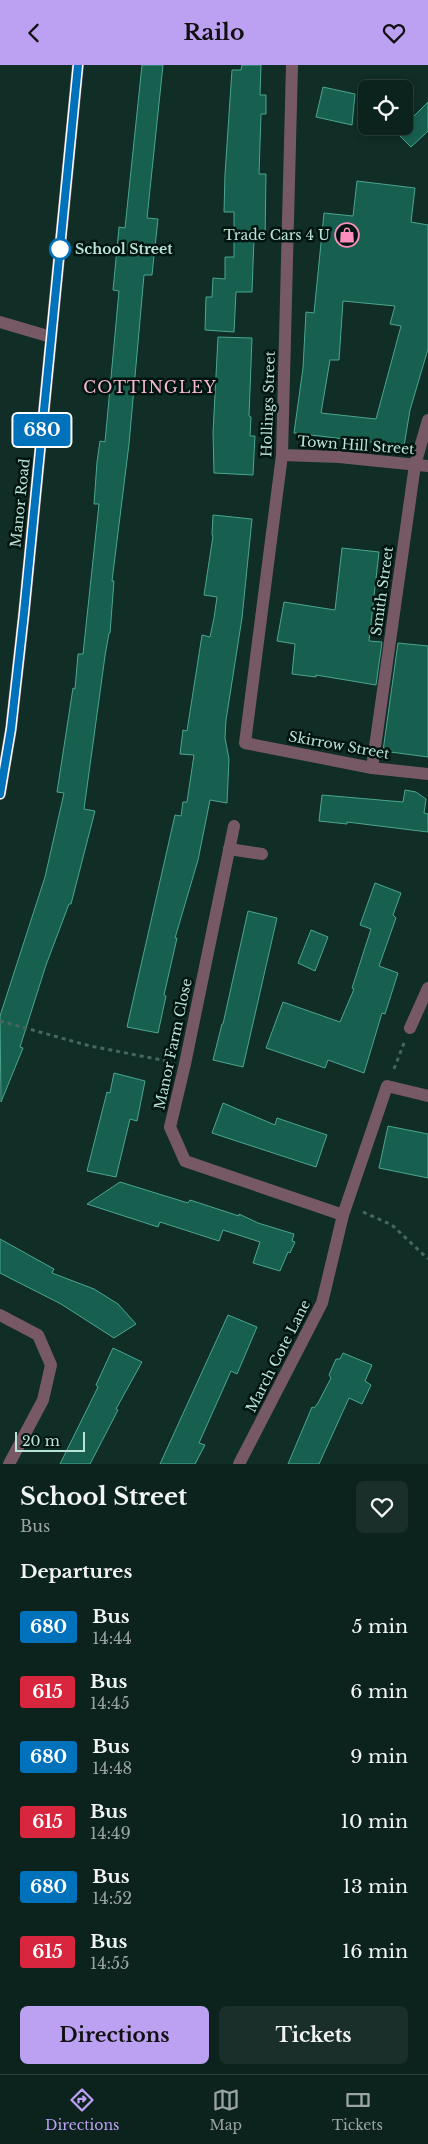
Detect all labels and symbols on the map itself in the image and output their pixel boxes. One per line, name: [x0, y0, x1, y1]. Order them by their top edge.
shop icon: Trade Cars 4 U: [334, 222, 360, 248]
place label: Trade Cars 4 U: [224, 226, 330, 244]
marker: School Street: [49, 238, 71, 260]
place label: School Street: [75, 240, 173, 258]
street label: Hollings Street: [257, 350, 279, 457]
district label: COTTINGLEY: [83, 377, 217, 397]
line badge: 680: [13, 414, 71, 446]
street label: Town Hill Street: [297, 432, 416, 458]
street label: Manor Road: [6, 457, 34, 548]
street label: Smith Street: [367, 545, 397, 637]
street label: Skirrow Street: [287, 727, 392, 763]
street label: Manor Farm Close: [150, 977, 196, 1111]
street label: March Cote Lane: [242, 1297, 314, 1415]
scale bar: [15, 1429, 85, 1452]

